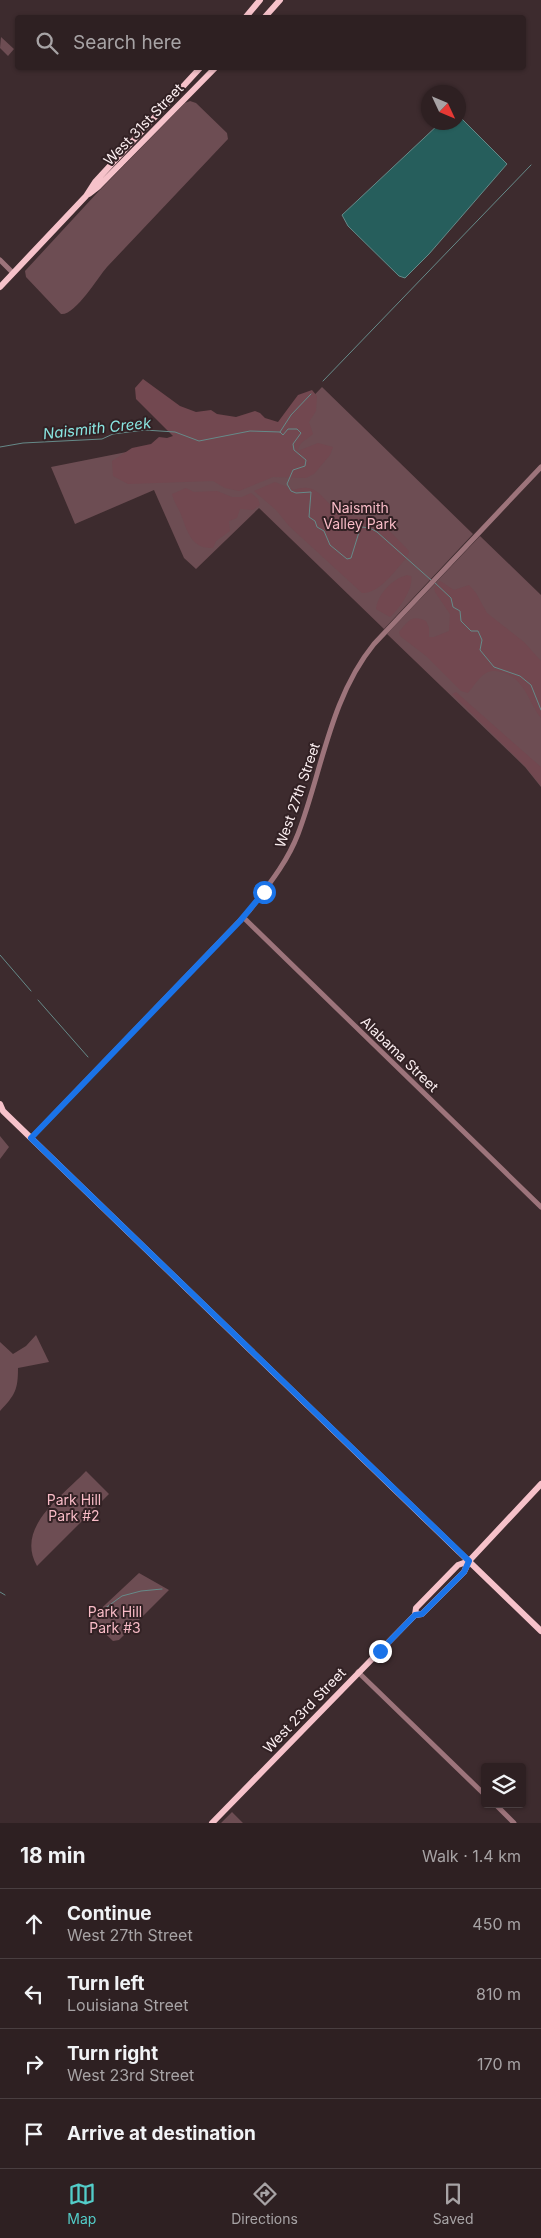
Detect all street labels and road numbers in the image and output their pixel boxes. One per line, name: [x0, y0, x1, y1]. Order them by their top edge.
street label: West 31st Street: [100, 79, 187, 168]
street label: West 27th Street: [271, 740, 323, 850]
street label: Alabama Street: [358, 1013, 443, 1095]
street label: West 23rd Street: [259, 1664, 349, 1756]

